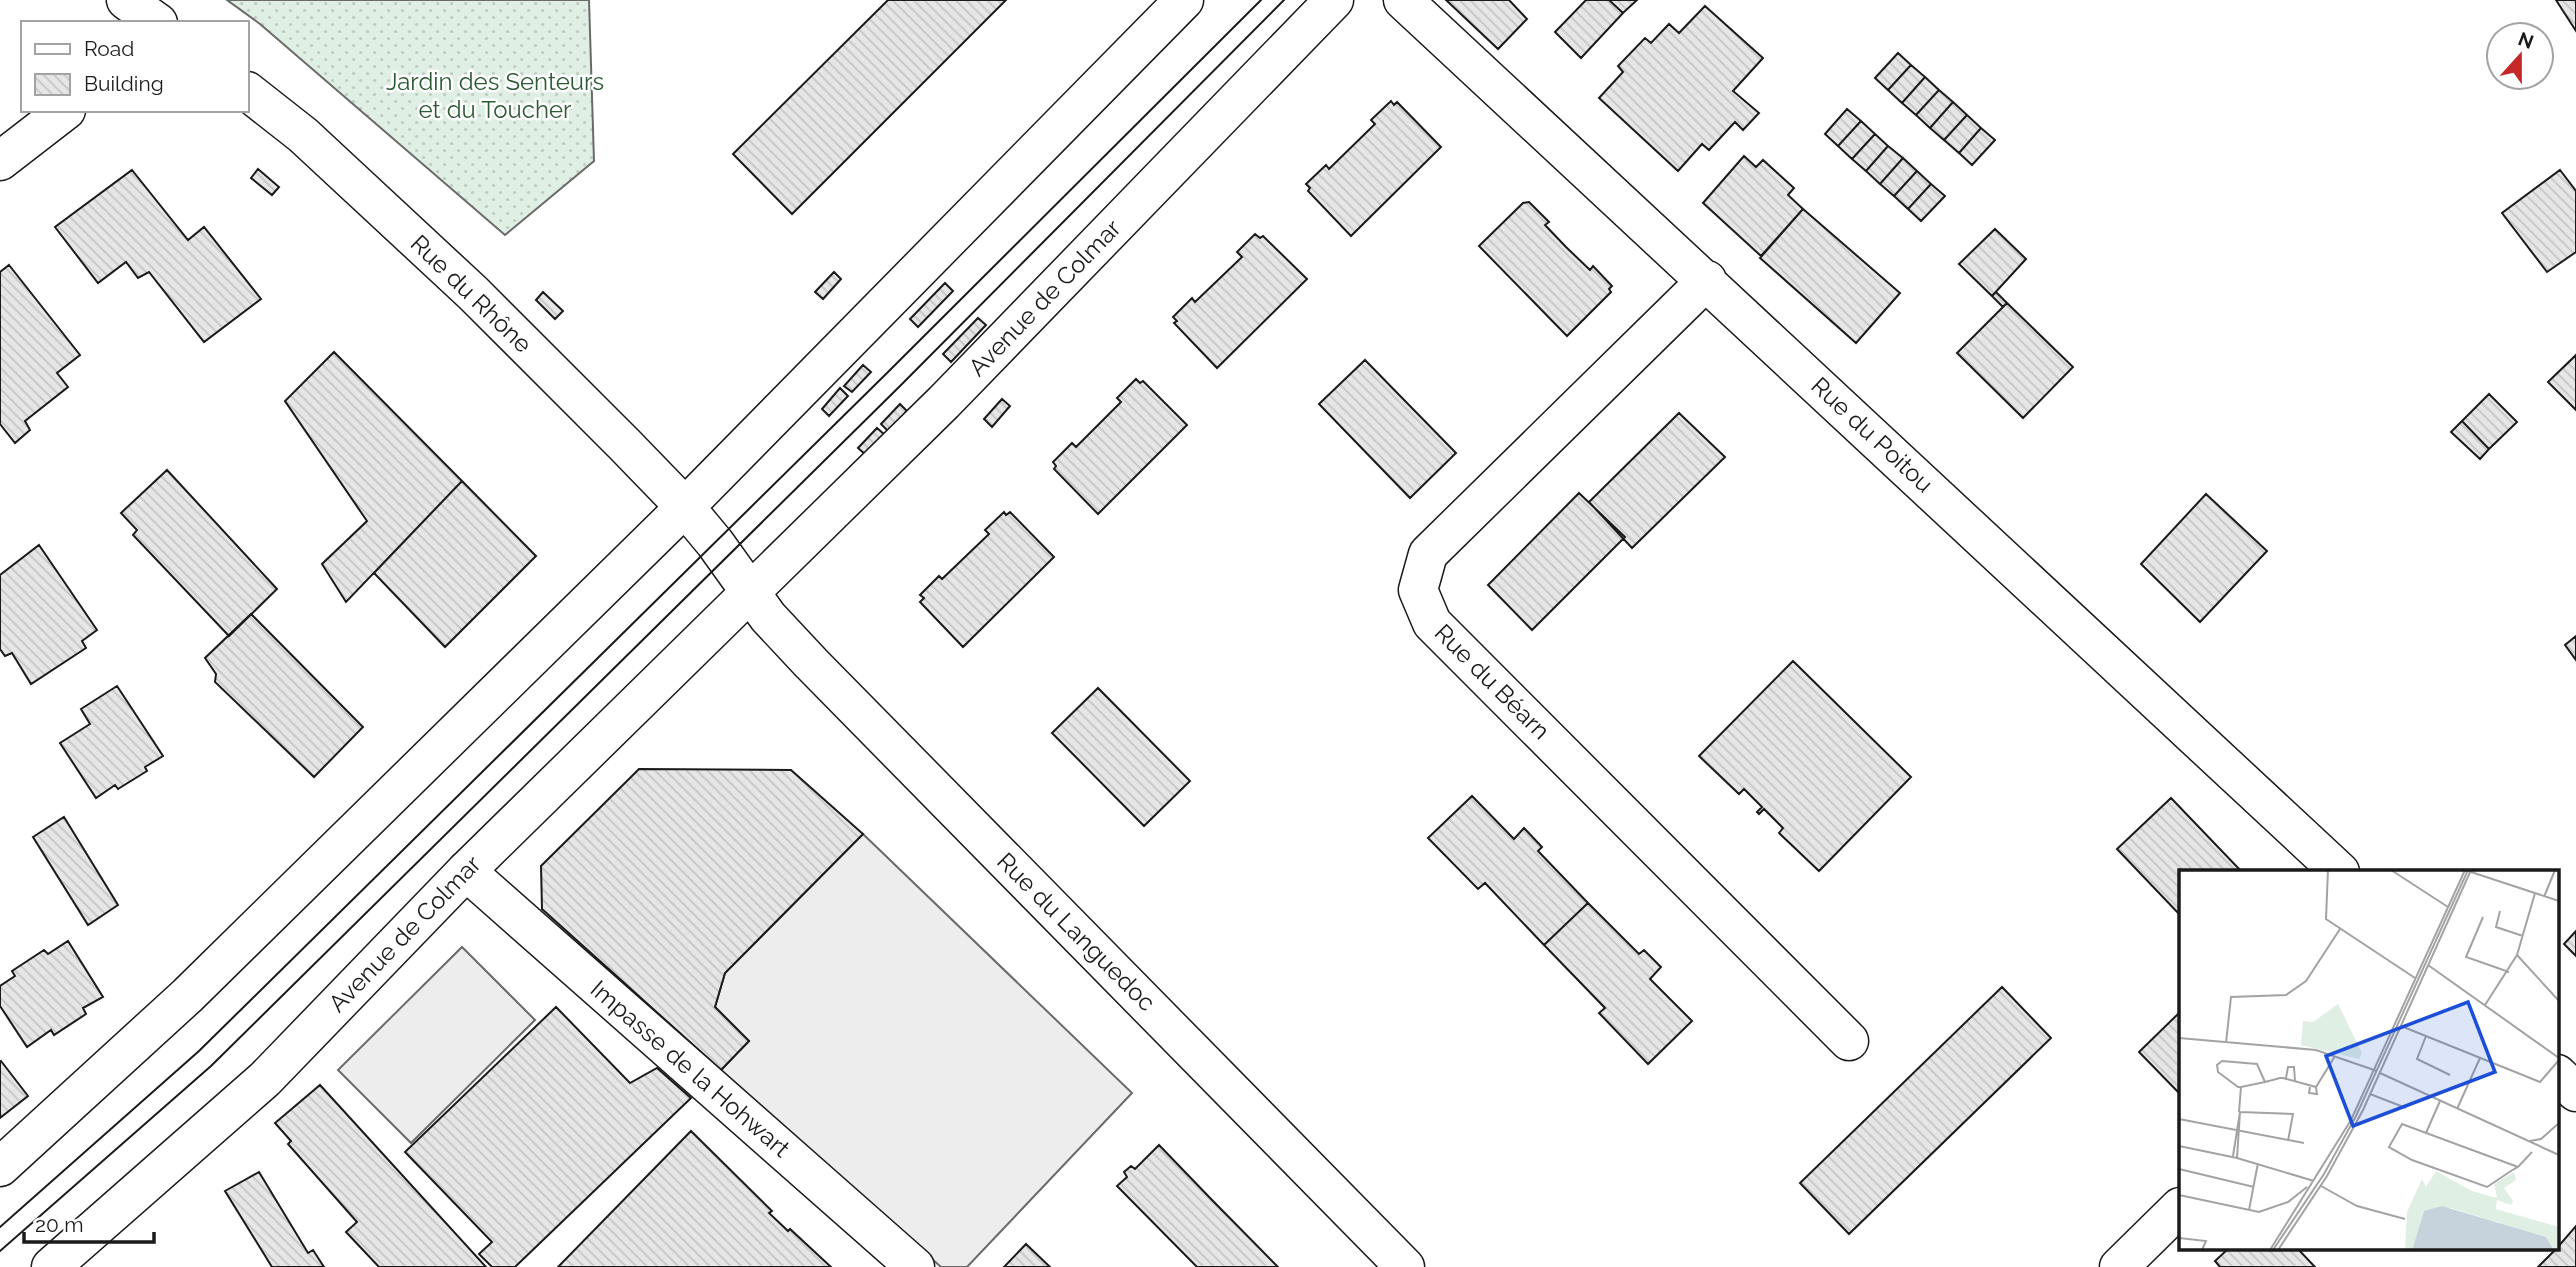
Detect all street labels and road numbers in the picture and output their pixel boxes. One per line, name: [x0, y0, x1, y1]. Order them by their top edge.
street label: Avenue de Colmar: [963, 213, 1127, 382]
street label: Rue du Rhône: [405, 229, 538, 359]
street label: Rue du Poitou: [1805, 371, 1939, 498]
street label: Rue du Béarn: [1429, 618, 1556, 745]
street label: Rue du Languedoc: [991, 846, 1162, 1017]
street label: Avenue de Colmar: [323, 849, 487, 1018]
street label: Impasse de la Hohwart: [585, 974, 796, 1163]

